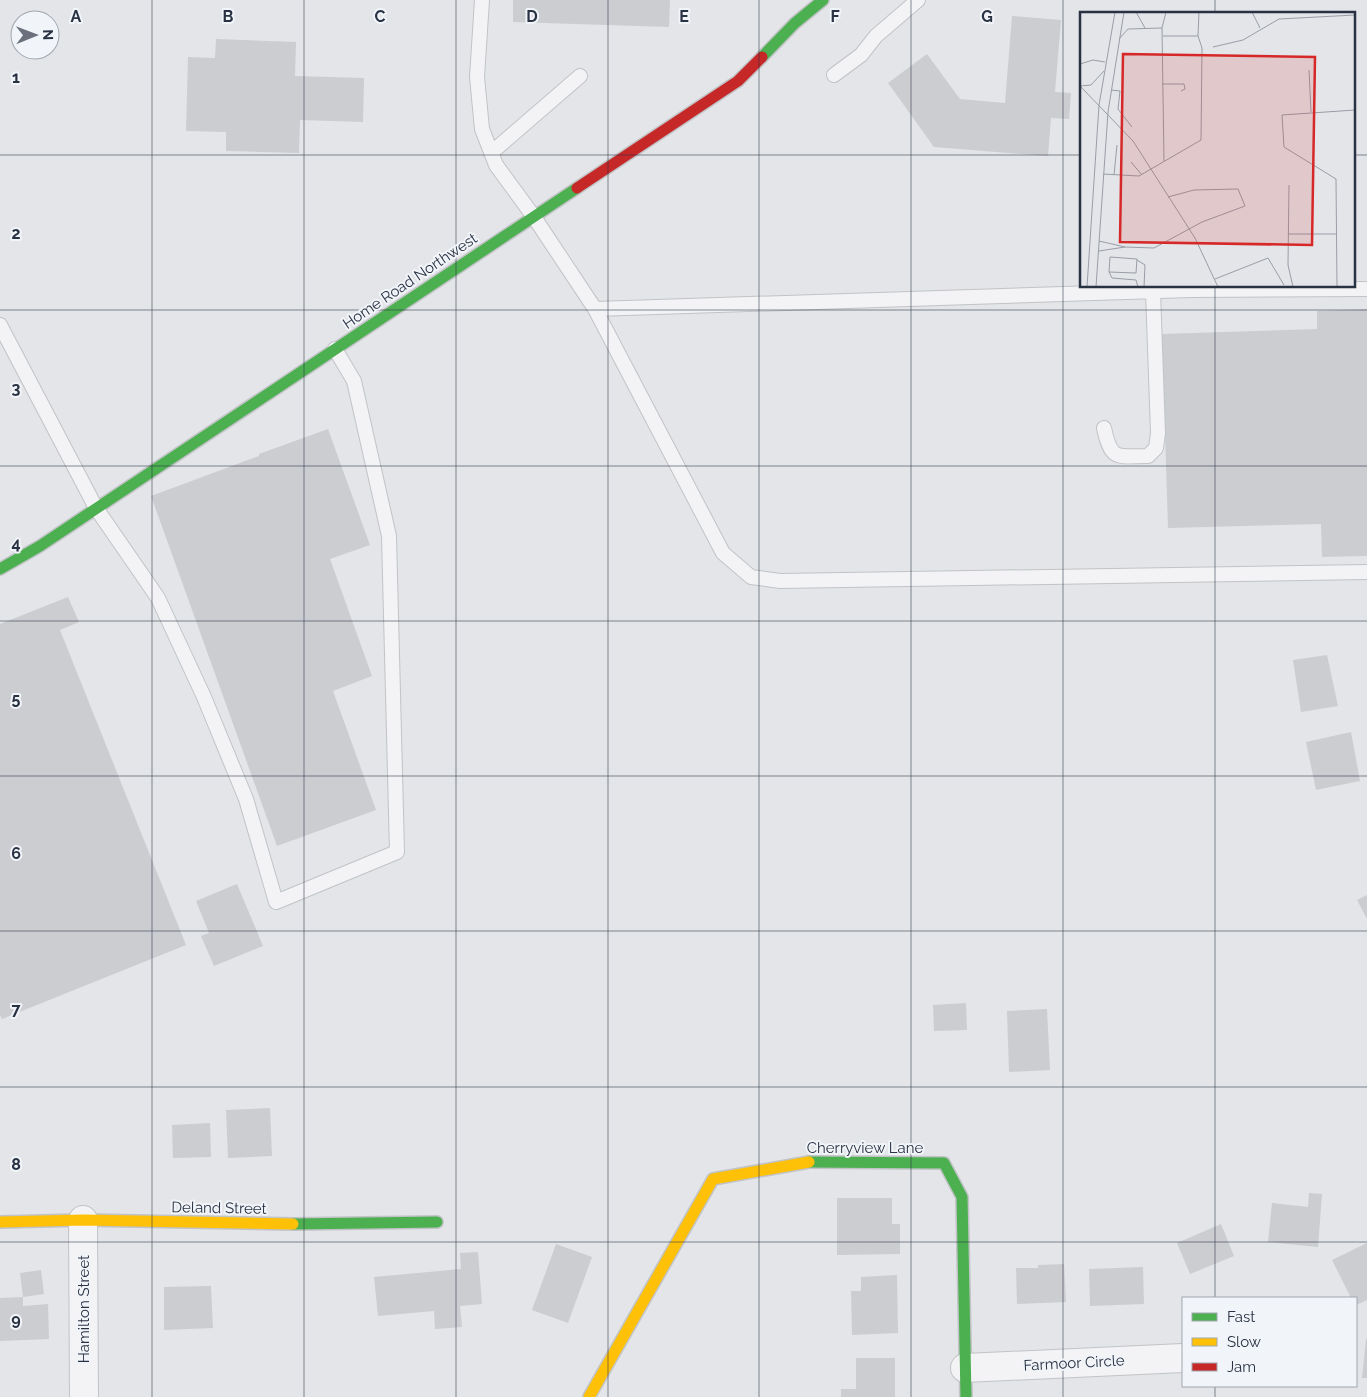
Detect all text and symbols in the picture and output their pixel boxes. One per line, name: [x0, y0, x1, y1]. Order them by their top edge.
text: A: [71, 7, 82, 26]
text: B: [223, 7, 234, 26]
text: C: [375, 7, 386, 26]
text: D: [526, 7, 538, 26]
text: E: [679, 7, 689, 26]
text: F: [830, 7, 840, 26]
text: G: [981, 7, 993, 26]
north arrow: [10, 10, 60, 60]
inset map: [1080, 12, 1354, 288]
text: N: [40, 29, 56, 40]
text: 1: [12, 68, 20, 87]
text: 2: [11, 224, 21, 243]
street label: Home Road Northwest: [339, 229, 481, 333]
text: 3: [12, 379, 21, 398]
text: 4: [11, 534, 21, 553]
text: 5: [12, 689, 21, 708]
text: 6: [11, 844, 21, 863]
text: 7: [12, 1000, 21, 1019]
street label: Cherryview Lane: [807, 1139, 923, 1157]
text: 8: [11, 1155, 21, 1174]
street label: Deland Street: [171, 1198, 267, 1218]
street label: Hamilton Street: [75, 1255, 93, 1363]
legend: [1182, 1297, 1357, 1387]
text: Fast: [1227, 1308, 1255, 1326]
text: 9: [11, 1310, 21, 1329]
text: Slow: [1227, 1333, 1261, 1351]
street label: Farmoor Circle: [1023, 1351, 1125, 1375]
text: Jam: [1227, 1358, 1256, 1376]

